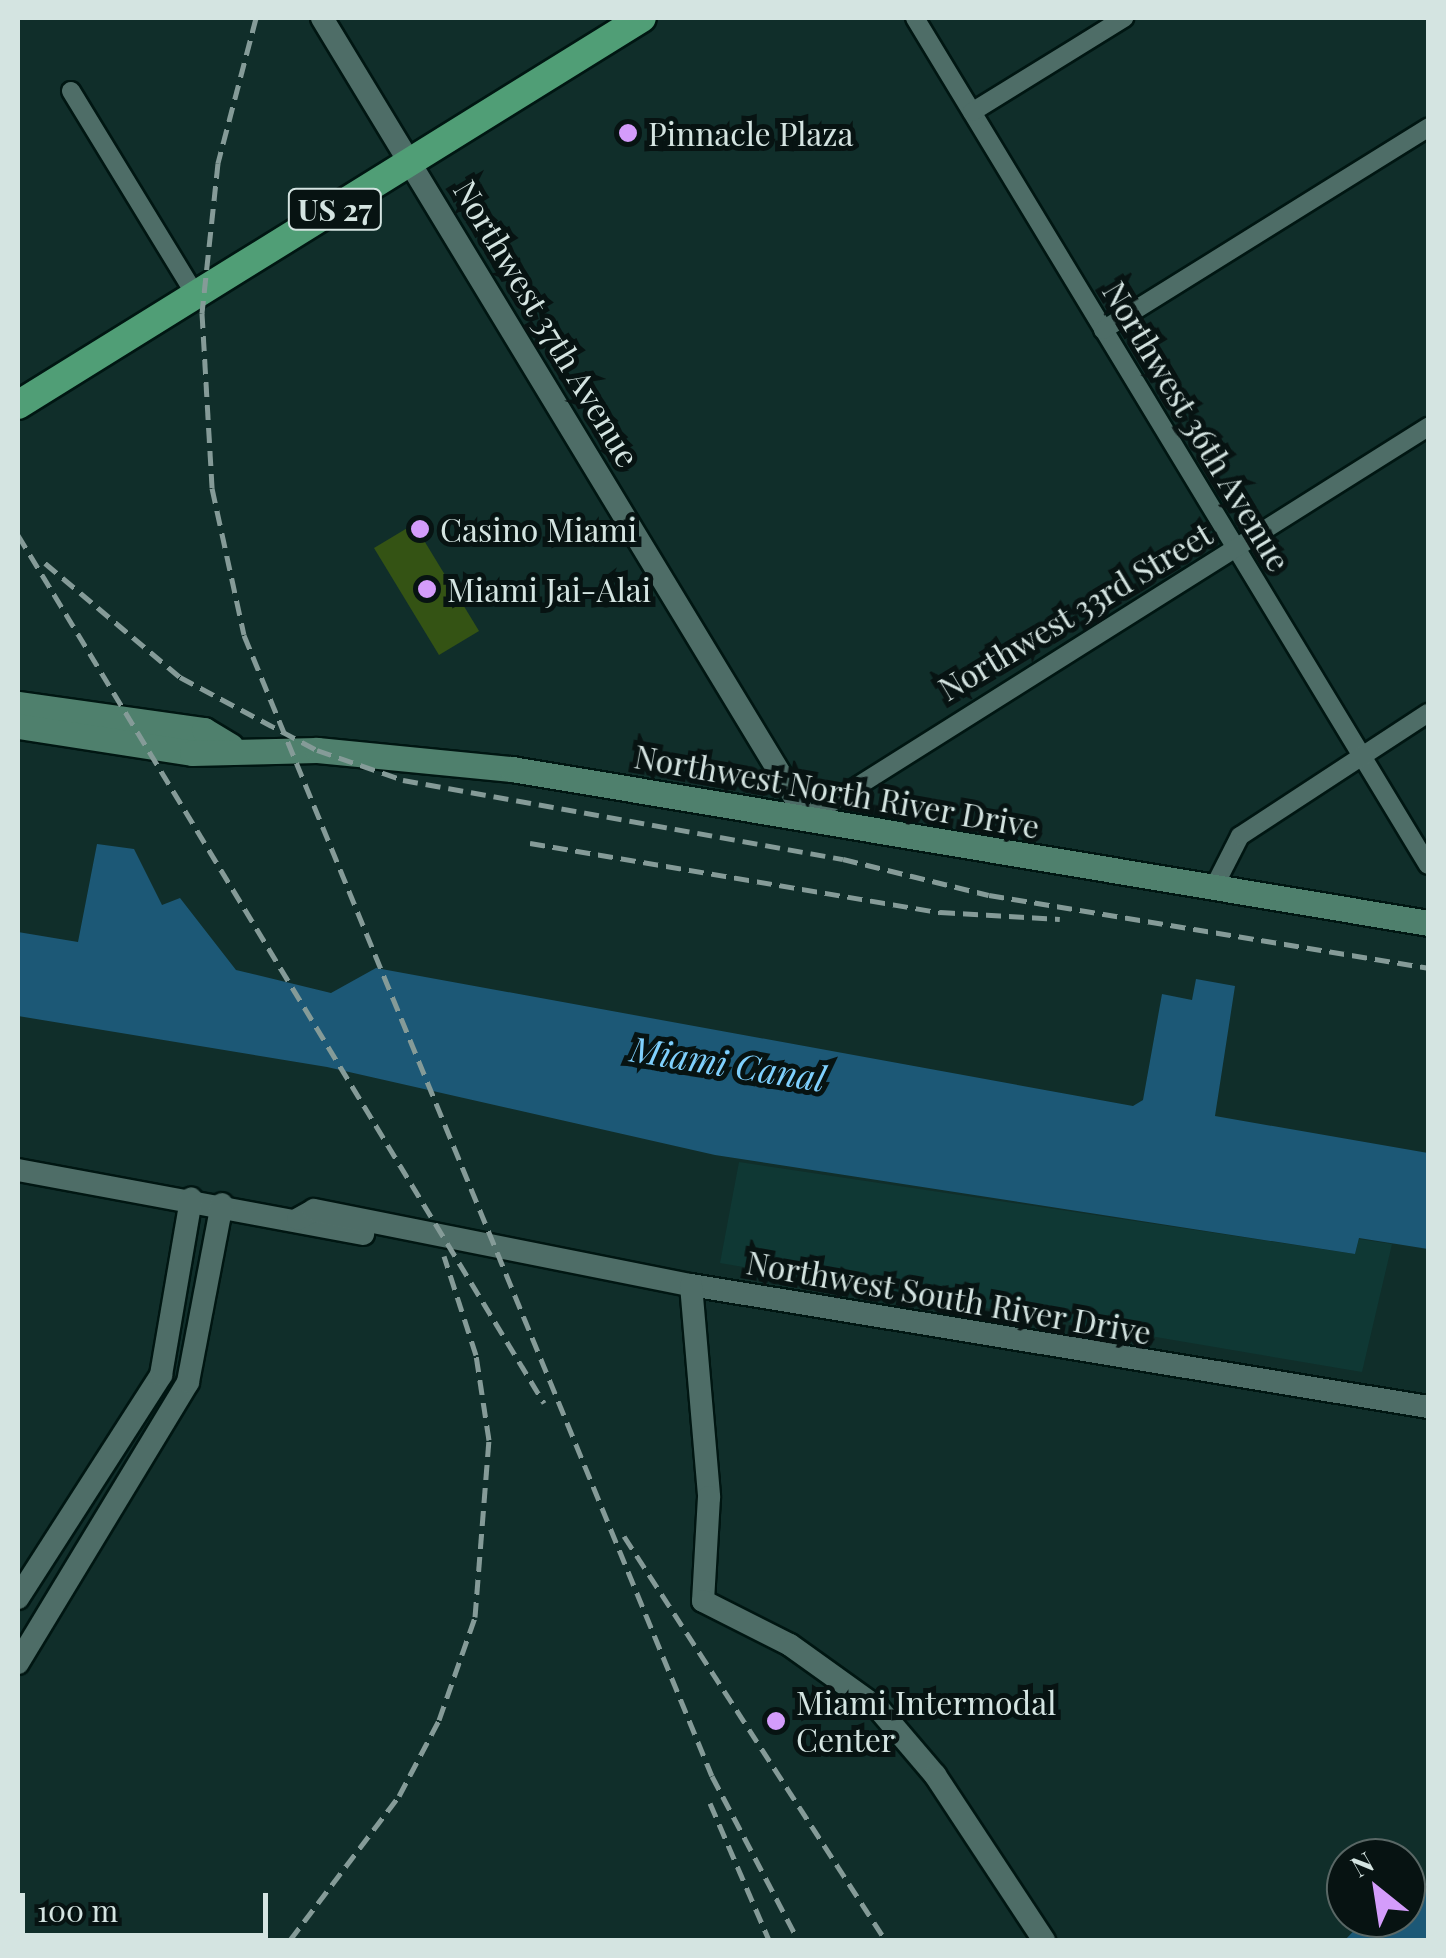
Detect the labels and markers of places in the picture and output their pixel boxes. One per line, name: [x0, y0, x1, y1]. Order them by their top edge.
place label: Pinnacle Plaza: [648, 114, 853, 152]
marker: Pinnacle Plaza: [617, 122, 639, 144]
place label: Casino Miami: [440, 510, 637, 548]
marker: Casino Miami: [409, 518, 431, 540]
place label: Miami Jai-Alai: [447, 570, 651, 608]
marker: Miami Jai-Alai: [416, 578, 438, 600]
place label: Miami Intermodal Center: [796, 1684, 1056, 1759]
marker: Miami Intermodal Center: [765, 1710, 787, 1732]

